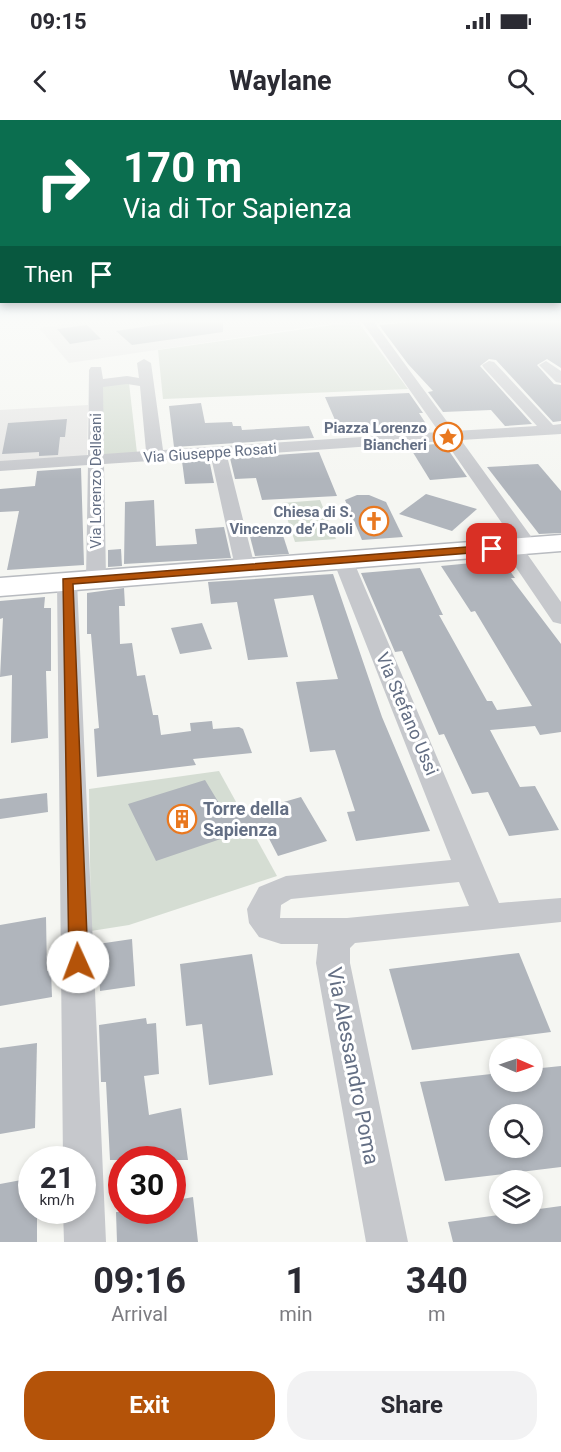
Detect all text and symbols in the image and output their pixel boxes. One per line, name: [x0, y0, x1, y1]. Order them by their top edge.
text: 09:15: [30, 9, 87, 34]
icon: back: [24, 65, 57, 98]
text: Waylane: [229, 65, 332, 97]
icon: search: [504, 65, 537, 98]
text: 170 m: [123, 143, 242, 192]
icon: right: [24, 144, 102, 222]
text: Via di Tor Sapienza: [123, 193, 352, 225]
icon: arrive: [85, 258, 118, 291]
text: Then: [24, 262, 73, 287]
street label: Via Lorenzo Delleani: [87, 413, 105, 549]
place label: Piazza Lorenzo Biancheri: [324, 419, 427, 454]
place icon: Piazza Lorenzo Biancheri: [432, 421, 464, 453]
street label: Via Giuseppe Rosati: [143, 439, 277, 467]
place label: Chiesa di S. Vincenzo de’ Paoli: [230, 503, 353, 538]
church icon: Chiesa di S. Vincenzo de’ Paoli: [358, 505, 390, 537]
pin: [466, 523, 517, 574]
icon: arrive: [475, 532, 508, 565]
street label: Via Stefano Ussi: [372, 649, 443, 778]
place label: Torre della Sapienza: [203, 798, 289, 840]
building icon: Torre della Sapienza: [166, 803, 198, 835]
position arrow: [46, 930, 110, 994]
street label: Via Alessandro Poma: [322, 965, 384, 1167]
north arrow: [489, 1038, 543, 1092]
map controls: [489, 1038, 543, 1224]
button: search: [489, 1104, 543, 1158]
speed limit sign: 30: [108, 1146, 186, 1224]
text: 21: [40, 1160, 74, 1195]
button: layers: [489, 1170, 543, 1224]
text: km/h: [39, 1191, 75, 1209]
text: 09:16: [93, 1260, 186, 1302]
text: 1: [286, 1260, 306, 1302]
text: 340: [406, 1260, 468, 1302]
text: Arrival: [111, 1302, 168, 1326]
text: min: [279, 1302, 313, 1326]
text: m: [428, 1302, 446, 1326]
button: Exit: [24, 1371, 275, 1440]
button: Share: [287, 1371, 537, 1440]

